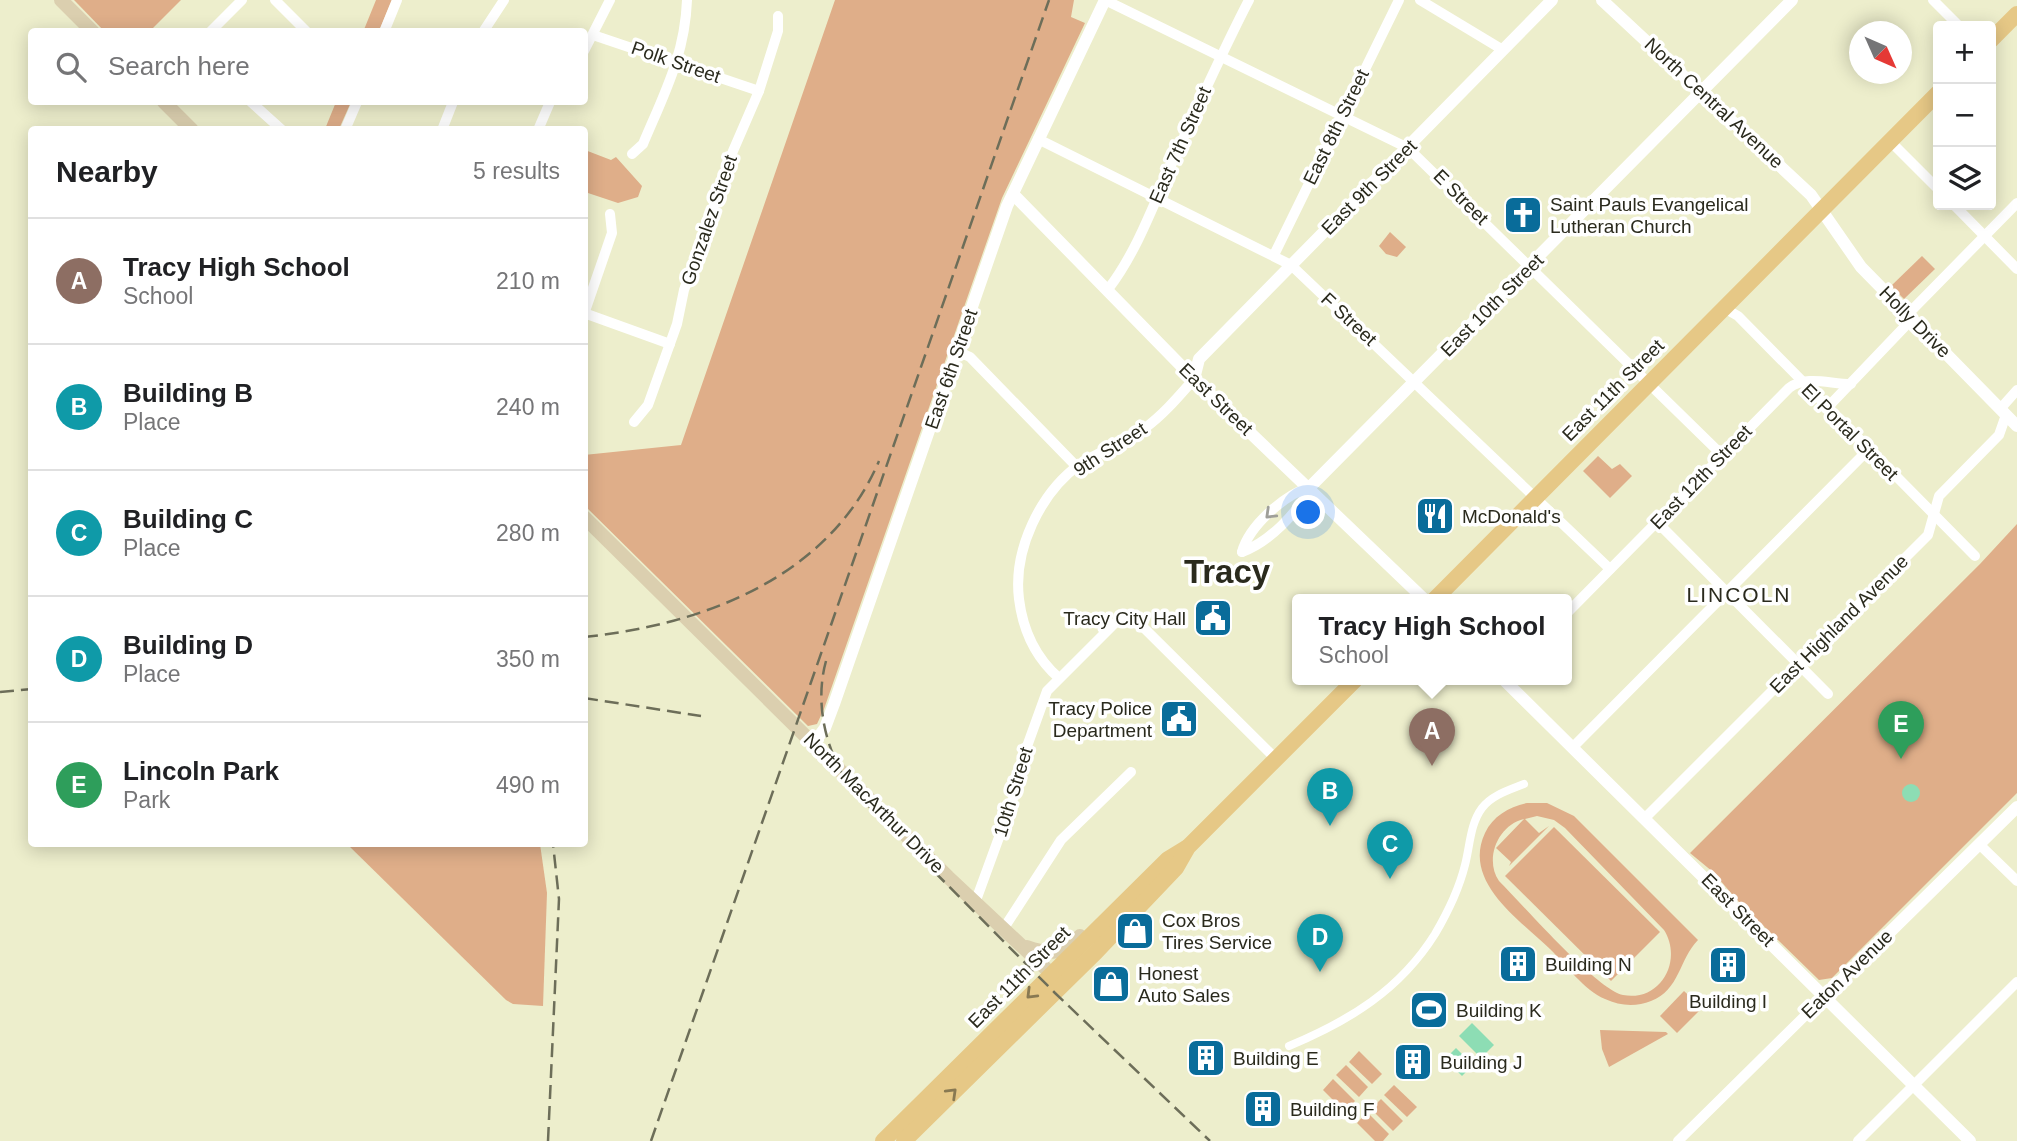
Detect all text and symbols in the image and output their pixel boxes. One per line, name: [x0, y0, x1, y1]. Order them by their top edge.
north arrow: [1849, 21, 1912, 84]
map controls: [1933, 21, 1996, 210]
button: +: [1933, 21, 1996, 84]
search box: [28, 28, 588, 105]
street label: North Central Avenue: [1641, 33, 1787, 173]
street label: Polk Street: [629, 37, 724, 87]
icon: search: [52, 48, 90, 86]
text: Search here: [108, 51, 250, 81]
street label: East 8th Street: [1299, 65, 1373, 188]
street label: East 7th Street: [1145, 83, 1215, 207]
button: −: [1933, 84, 1996, 147]
street label: East 9th Street: [1317, 135, 1421, 239]
button: layers: [1933, 147, 1996, 210]
street label: Gonzalez Street: [677, 151, 741, 288]
text: Nearby: [56, 155, 158, 188]
text: 5 results: [473, 158, 560, 184]
street label: E Street: [1429, 165, 1493, 229]
church icon: Saint Pauls Evangelical Lutheran Church: [1502, 194, 1544, 236]
place label: Saint Pauls Evangelical Lutheran Church: [1550, 194, 1749, 237]
street label: East 10th Street: [1436, 249, 1548, 361]
text: Tracy High School: [123, 252, 350, 282]
text: A: [71, 268, 87, 294]
text: 210 m: [496, 268, 560, 294]
street label: Holly Drive: [1875, 282, 1955, 362]
text: School: [123, 283, 193, 309]
street label: F Street: [1317, 288, 1381, 350]
street label: East 6th Street: [921, 305, 982, 432]
street label: East 11th Street: [1558, 334, 1669, 445]
street label: East Street: [1175, 359, 1258, 440]
text: Building B: [123, 378, 253, 408]
street label: El Portal Street: [1797, 379, 1903, 485]
text: B: [71, 394, 87, 420]
text: 240 m: [496, 394, 560, 420]
text: Place: [123, 409, 181, 435]
street label: 9th Street: [1070, 417, 1151, 480]
street label: East 12th Street: [1646, 420, 1756, 533]
your location: [1291, 495, 1325, 529]
restaurant icon: McDonald's: [1414, 495, 1456, 537]
text: Building C: [123, 504, 253, 534]
one-way arrow: [1266, 506, 1279, 519]
place label: McDonald's: [1462, 506, 1561, 527]
text: C: [71, 520, 87, 546]
text: 280 m: [496, 520, 560, 546]
text: Place: [123, 535, 181, 561]
street label: East Highland Avenue: [1766, 551, 1912, 697]
district label: Tracy: [1184, 553, 1271, 590]
district label: LINCOLN: [1686, 583, 1792, 606]
popup: [1292, 594, 1572, 685]
public building icon: Tracy City Hall: [1192, 597, 1234, 639]
place label: Tracy City Hall: [1063, 608, 1186, 629]
text: Tracy High School: [1319, 611, 1545, 641]
text: Building D: [123, 630, 253, 660]
text: School: [1319, 642, 1389, 668]
text: D: [71, 646, 87, 672]
text: 350 m: [496, 646, 560, 672]
text: Place: [123, 661, 181, 687]
place label: Tracy Police Department: [1048, 698, 1153, 741]
public building icon: Tracy Police Department: [1158, 698, 1200, 740]
pin: E: [1878, 701, 1924, 759]
pin: A: [1409, 708, 1455, 766]
street label: North MacArthur Drive: [800, 729, 948, 877]
street label: 10th Street: [989, 744, 1037, 840]
text: Lincoln Park: [123, 756, 279, 786]
pin: B: [1307, 768, 1353, 826]
text: E: [71, 772, 87, 798]
text: 490 m: [496, 772, 560, 798]
text: Park: [123, 787, 170, 813]
pin: C: [1367, 821, 1413, 879]
street label: East Street: [1697, 869, 1779, 951]
shop icon: Cox Bros Tires Service: [1114, 910, 1156, 952]
place label: Cox Bros Tires Service: [1162, 910, 1272, 953]
pin: D: [1297, 914, 1343, 972]
street label: East 11th Street: [964, 921, 1075, 1032]
street label: Eaton Avenue: [1797, 925, 1897, 1023]
building icon: Building N: [1497, 943, 1539, 985]
building icon: Building I: [1707, 944, 1749, 986]
place label: Building N: [1545, 954, 1632, 975]
shop icon: Honest Auto Sales: [1090, 963, 1132, 1005]
place label: Honest Auto Sales: [1138, 963, 1230, 1006]
one-way arrow: [1027, 985, 1040, 998]
sports icon: Building K: [1408, 989, 1450, 1031]
place label: Building I: [1689, 991, 1767, 1012]
place label: Building K: [1456, 1000, 1542, 1021]
building icon: Building E: [1185, 1037, 1227, 1079]
building icon: Building J: [1392, 1041, 1434, 1083]
place label: Building E: [1233, 1048, 1319, 1069]
place label: Building J: [1440, 1052, 1522, 1073]
building icon: Building F: [1242, 1088, 1284, 1130]
one-way arrow: [944, 1089, 957, 1102]
place label: Building F: [1290, 1099, 1375, 1120]

